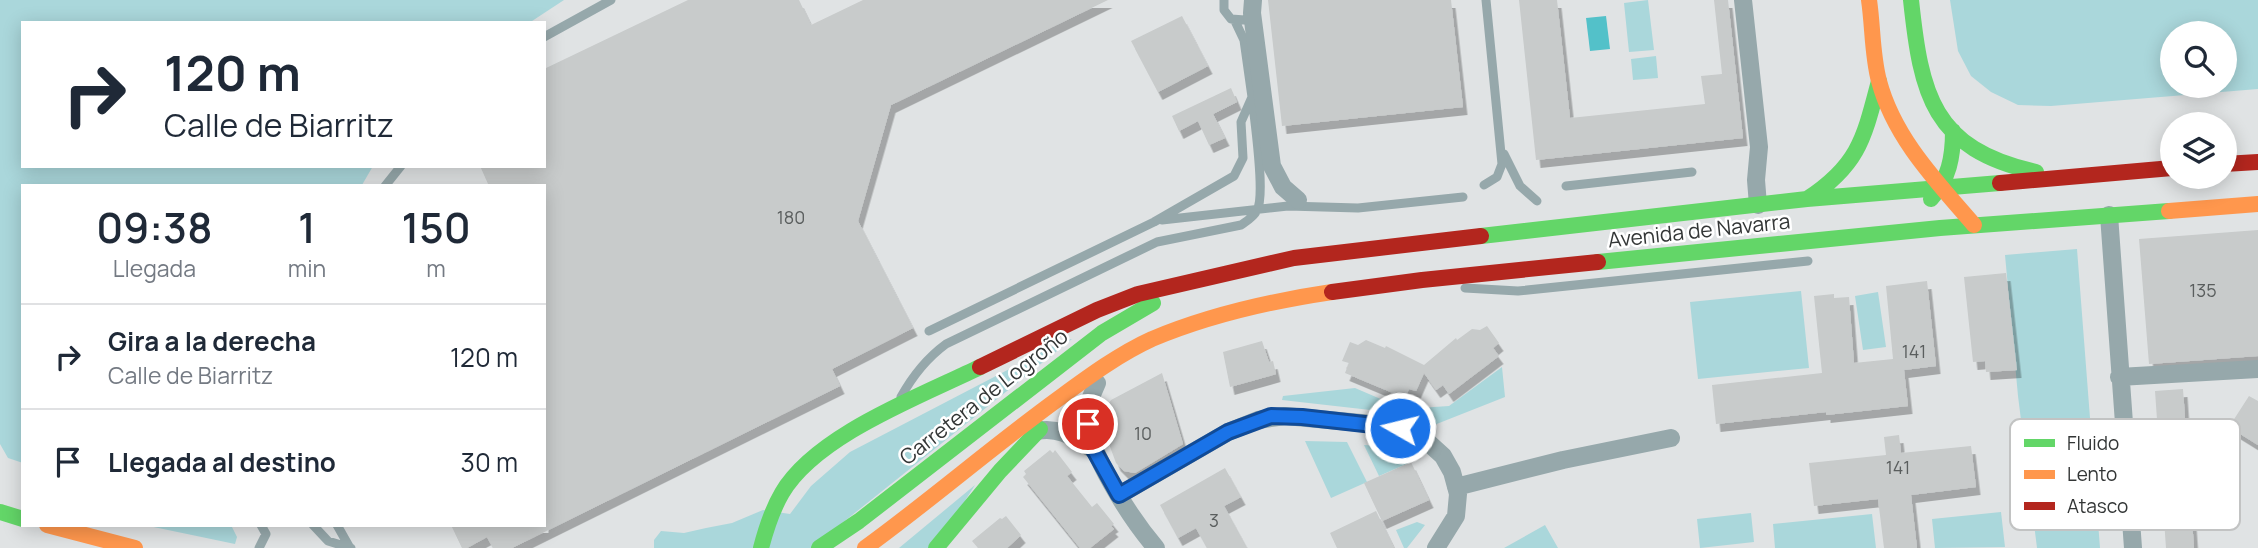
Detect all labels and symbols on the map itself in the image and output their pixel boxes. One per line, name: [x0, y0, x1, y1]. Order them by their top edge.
house number: 180: [777, 205, 805, 229]
street label: Avenida de Navarra: [1606, 207, 1791, 253]
house number: 135: [2189, 278, 2217, 302]
street label: Carretera de Logroño: [893, 322, 1073, 471]
house number: 141: [1902, 339, 1926, 363]
position arrow: [1363, 391, 1437, 465]
pin: [1058, 394, 1118, 454]
legend: [2010, 419, 2240, 530]
house number: 10: [1134, 421, 1152, 445]
text: Fluido: [2067, 430, 2119, 456]
house number: 141: [1886, 455, 1910, 479]
text: Lento: [2067, 461, 2117, 487]
text: Atasco: [2067, 493, 2128, 519]
house number: 3: [1209, 508, 1219, 532]

